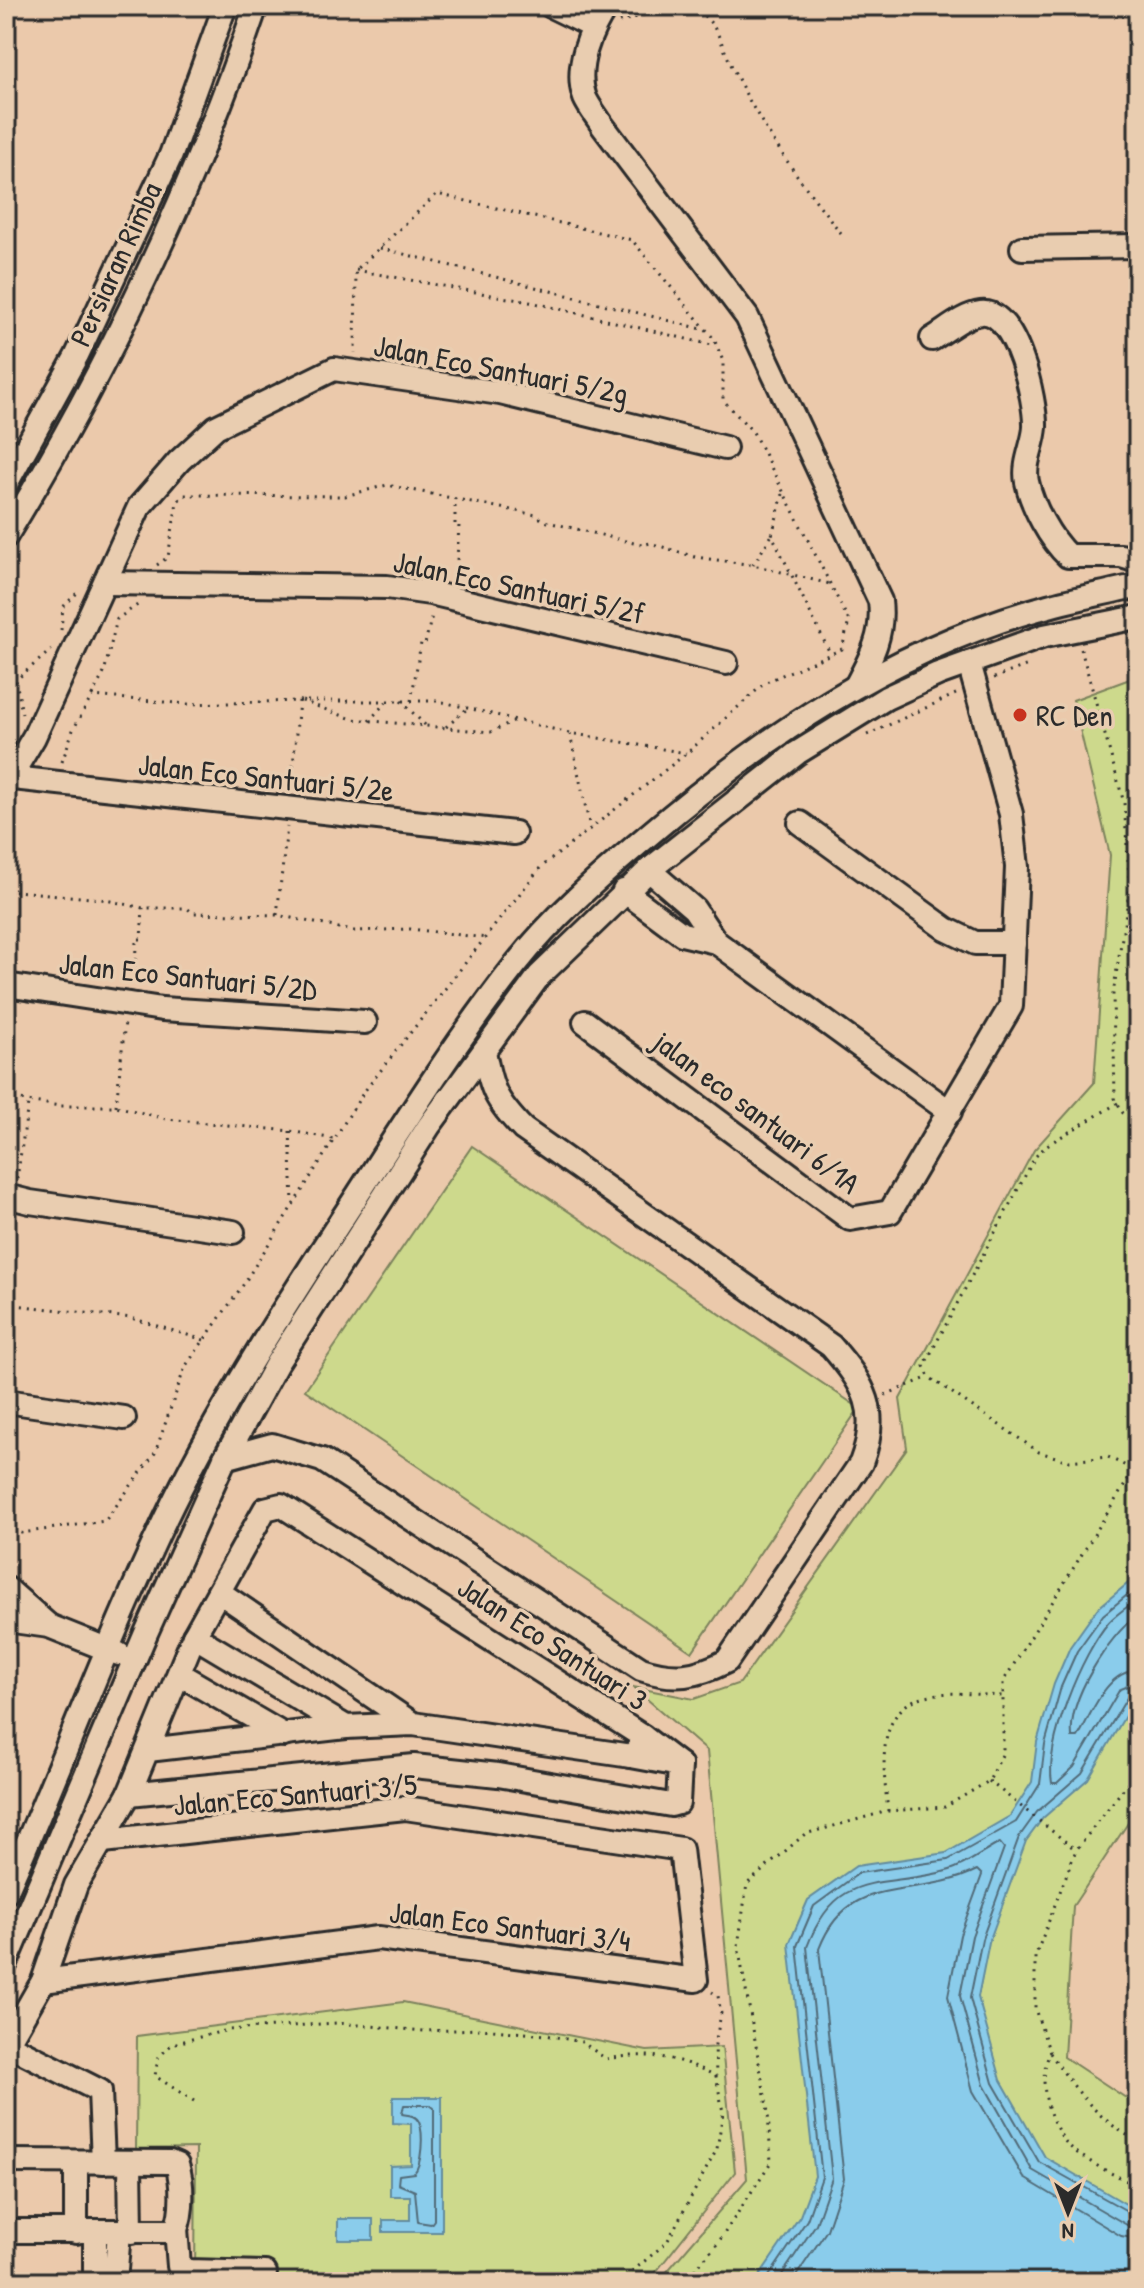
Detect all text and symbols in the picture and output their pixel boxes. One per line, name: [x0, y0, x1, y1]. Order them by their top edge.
street label: Persiaran Rimba: [60, 175, 171, 352]
street label: Jalan Eco Santuari 5/2g: [371, 325, 631, 413]
street label: Jalan Eco Santuari 5/2f: [390, 541, 648, 633]
place label: RC Den: [1036, 695, 1113, 735]
marker: RC Den: [1011, 706, 1029, 724]
street label: Jalan Eco Santuari 5/2e: [136, 744, 396, 810]
street label: Jalan Eco Santuari 5/2D: [57, 943, 320, 1010]
street label: jalan eco santuari 6/1A: [643, 1019, 868, 1203]
street label: Jalan Eco Santuari 3: [450, 1567, 656, 1719]
street label: Jalan Eco Santuari 3/5: [172, 1763, 419, 1825]
street label: Jalan Eco Santuari 3/4: [387, 1891, 633, 1961]
north arrow: [1028, 2172, 1108, 2252]
text: N: [1062, 2217, 1074, 2247]

